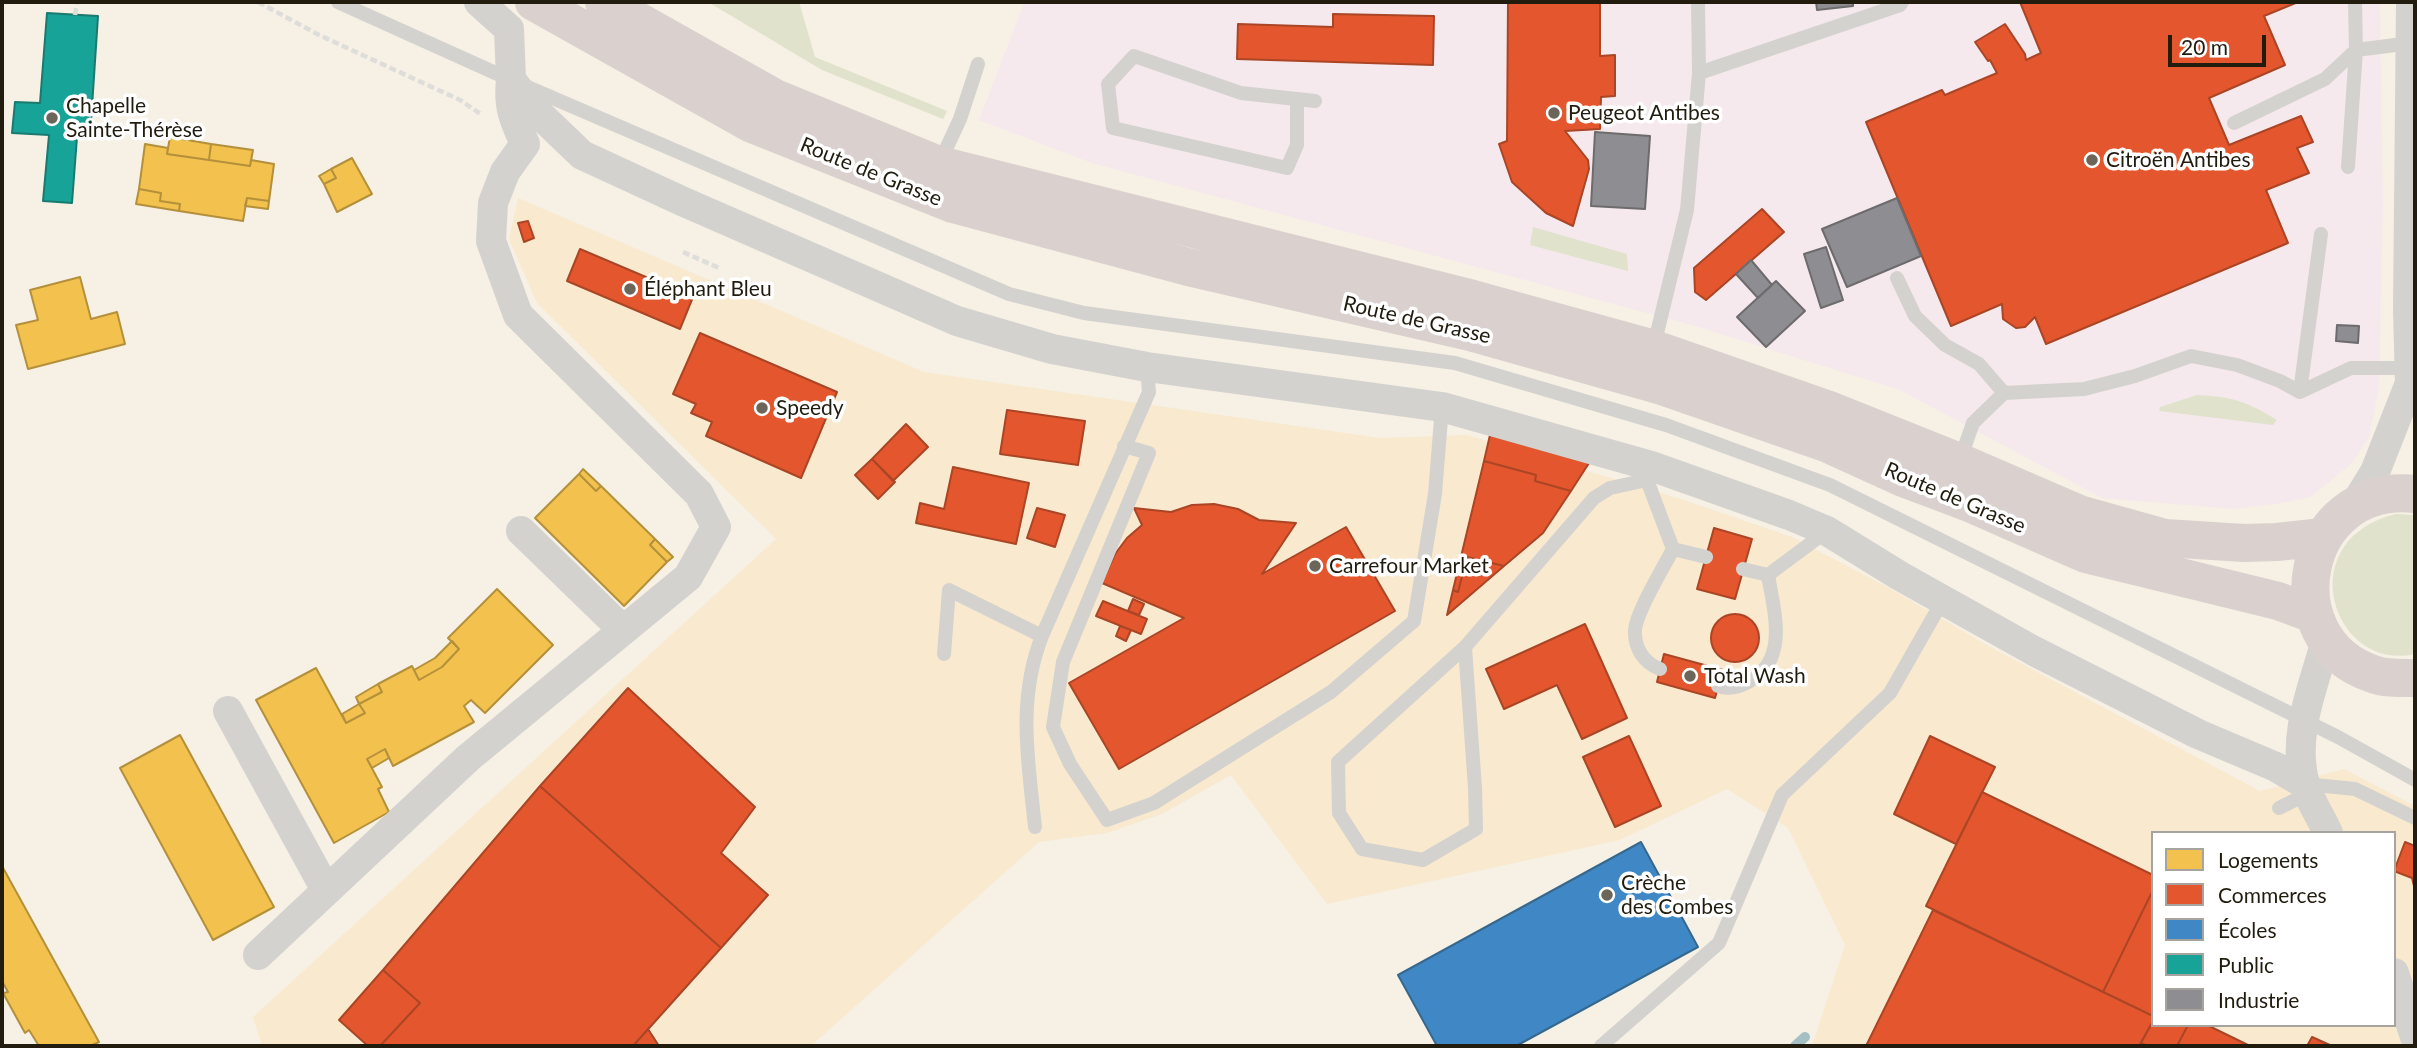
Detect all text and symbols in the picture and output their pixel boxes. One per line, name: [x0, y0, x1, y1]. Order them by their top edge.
scale bar: [2172, 21, 2270, 65]
text: 20 m: [2181, 34, 2228, 59]
place label: Chapelle Sainte-Thérèse: [66, 93, 203, 143]
place label: Peugeot Antibes: [1568, 100, 1720, 126]
marker: Peugeot Antibes: [1546, 105, 1562, 121]
marker: Chapelle Sainte-Thérèse: [44, 110, 60, 126]
street label: Route de Grasse: [796, 132, 946, 212]
place label: Citroën Antibes: [2106, 147, 2251, 173]
marker: Citroën Antibes: [2084, 152, 2100, 168]
place label: Éléphant Bleu: [644, 276, 772, 302]
marker: Éléphant Bleu: [622, 281, 638, 297]
street label: Route de Grasse: [1341, 291, 1493, 349]
place label: Speedy: [776, 395, 844, 421]
marker: Speedy: [754, 400, 770, 416]
street label: Route de Grasse: [1881, 457, 2029, 539]
place label: Carrefour Market: [1329, 553, 1489, 579]
marker: Carrefour Market: [1307, 558, 1323, 574]
place label: Total Wash: [1704, 663, 1806, 689]
marker: Total Wash: [1682, 668, 1698, 684]
legend: [2151, 831, 2396, 1027]
text: Logements: [2218, 847, 2318, 872]
place label: Crèche des Combes: [1621, 870, 1733, 920]
text: Commerces: [2218, 882, 2327, 907]
marker: Crèche des Combes: [1599, 887, 1615, 903]
text: Écoles: [2218, 917, 2277, 942]
text: Public: [2218, 952, 2274, 977]
text: Industrie: [2218, 987, 2299, 1012]

